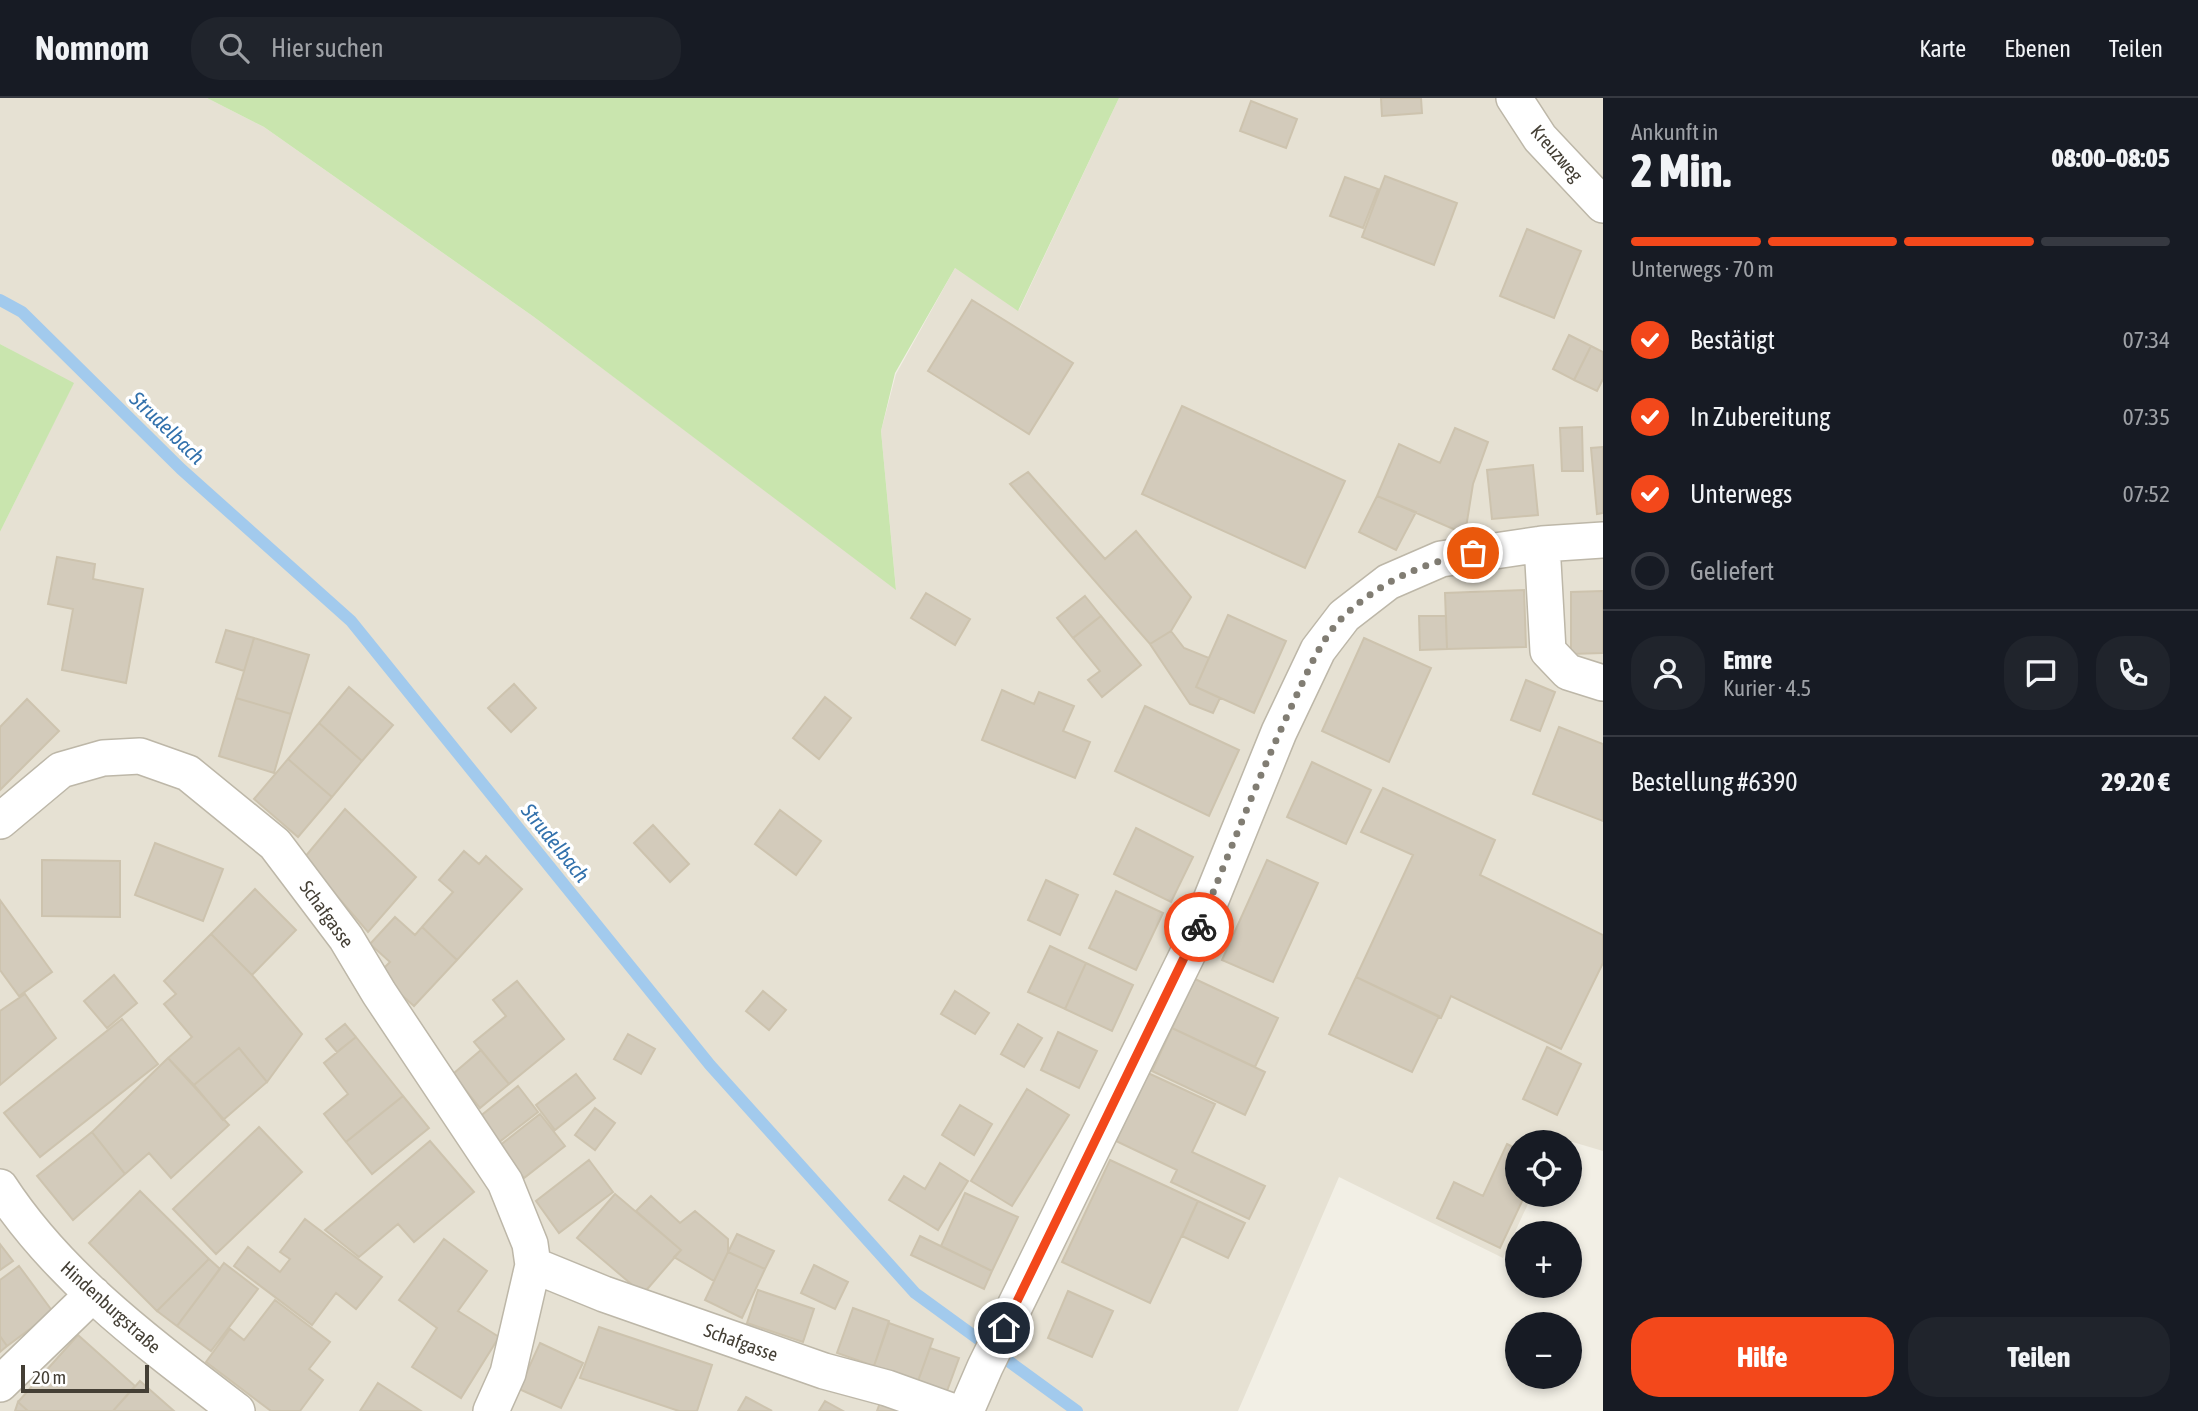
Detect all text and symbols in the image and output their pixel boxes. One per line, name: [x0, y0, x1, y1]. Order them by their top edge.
search box: [191, 17, 681, 80]
text: Nomnom: [35, 29, 149, 67]
icon: search: [215, 29, 253, 67]
text: Hier suchen: [271, 33, 384, 63]
text: Karte: [1919, 35, 1966, 62]
text: Ebenen: [2004, 35, 2071, 62]
text: Teilen: [2109, 35, 2163, 62]
text: Ankunft in: [1631, 119, 1718, 145]
street label: Kreuzweg: [1527, 120, 1588, 186]
text: 08:00–08:05: [2052, 143, 2170, 173]
text: 2 Min.: [1631, 144, 1731, 197]
text: Unterwegs · 70 m: [1631, 256, 1774, 282]
icon: check: [1631, 321, 1669, 359]
text: Bestätigt: [1690, 325, 1775, 355]
text: 07:34: [2123, 327, 2170, 353]
water label: Strudelbach: [125, 385, 210, 469]
icon: check: [1631, 398, 1669, 436]
text: In Zubereitung: [1690, 402, 1830, 432]
text: 07:35: [2123, 404, 2170, 430]
icon: check: [1631, 475, 1669, 513]
text: Unterwegs: [1690, 479, 1792, 509]
text: 07:52: [2123, 481, 2170, 507]
pin: [1443, 523, 1503, 583]
icon: bag: [1454, 534, 1492, 572]
text: Geliefert: [1690, 556, 1774, 586]
button: person: [1631, 636, 1705, 710]
button: chat: [2004, 636, 2078, 710]
button: phone: [2096, 636, 2170, 710]
text: Emre: [1723, 645, 1772, 675]
text: Kurier · 4.5: [1723, 675, 1811, 701]
text: Bestellung #6390: [1631, 767, 1797, 797]
text: 29.20 €: [2101, 767, 2170, 797]
water label: Strudelbach: [516, 798, 595, 886]
street label: Schafgasse: [295, 876, 359, 952]
courier: [1164, 892, 1234, 962]
icon: bike: [1180, 908, 1218, 946]
map controls: [1505, 1130, 1582, 1389]
button: locate: [1505, 1130, 1582, 1207]
button: +: [1505, 1221, 1582, 1298]
street label: Hindenburgstraße: [57, 1256, 165, 1358]
pin: [974, 1298, 1034, 1358]
icon: home: [985, 1309, 1023, 1347]
button: −: [1505, 1312, 1582, 1389]
button: Hilfe: [1631, 1317, 1894, 1397]
button: Teilen: [1908, 1317, 2170, 1397]
street label: Schafgasse: [701, 1318, 781, 1366]
scale bar: [21, 1362, 149, 1394]
text: 20 m: [32, 1366, 66, 1388]

